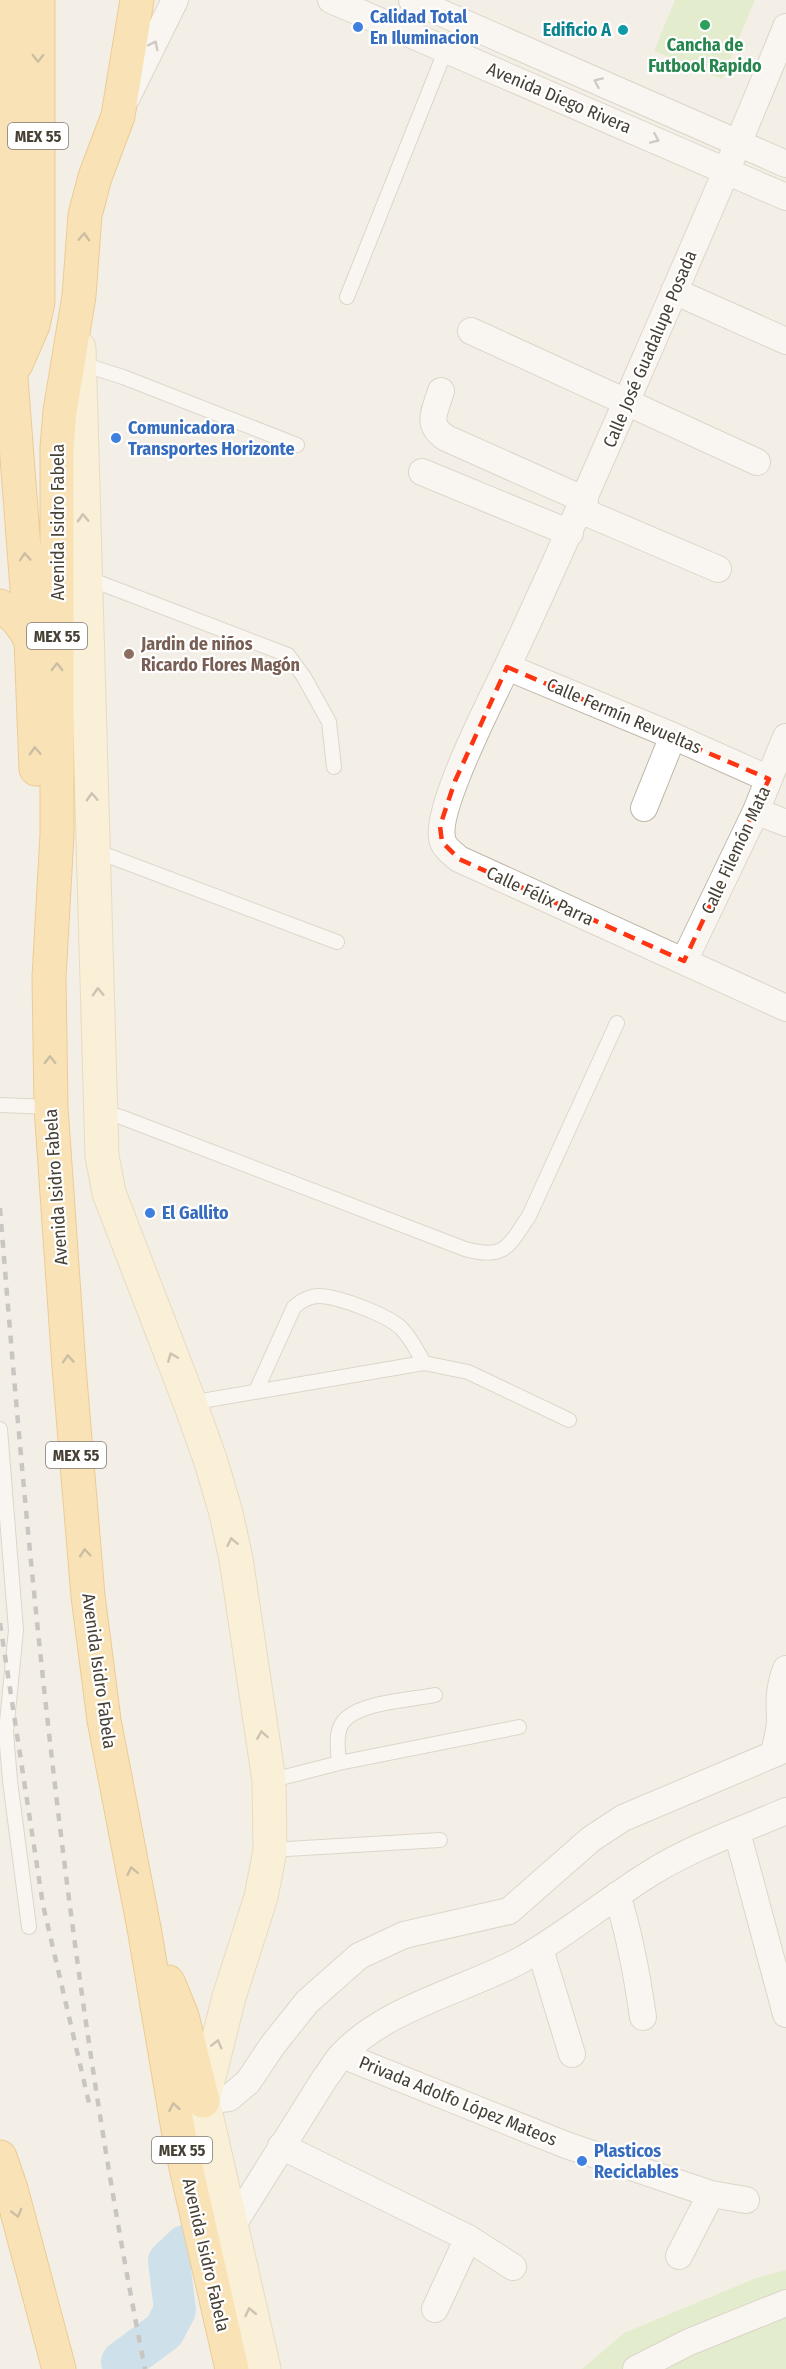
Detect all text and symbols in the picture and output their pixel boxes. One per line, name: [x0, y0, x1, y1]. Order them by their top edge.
place label: Calidad Total En Iluminacion: [370, 6, 479, 49]
marker: Cancha de Futbool Rapido: [698, 18, 712, 32]
place label: Edificio A: [543, 19, 611, 41]
marker: Calidad Total En Iluminacion: [351, 20, 365, 34]
marker: Edificio A: [616, 23, 630, 37]
place label: Cancha de Futbool Rapido: [648, 34, 762, 77]
one-way arrow: [146, 40, 158, 51]
one-way arrow: [32, 54, 44, 63]
street label: Avenida Diego Rivera: [484, 58, 635, 138]
one-way arrow: [593, 77, 604, 89]
road number: MEX 55: [8, 123, 68, 149]
one-way arrow: [648, 132, 659, 144]
one-way arrow: [77, 233, 90, 242]
street label: Calle José Guadalupe Posada: [598, 247, 702, 451]
place label: Comunicadora Transportes Horizonte: [128, 417, 295, 460]
marker: Comunicadora Transportes Horizonte: [109, 431, 123, 445]
street label: Avenida Isidro Fabela: [47, 443, 69, 600]
one-way arrow: [77, 514, 89, 523]
one-way arrow: [18, 552, 31, 561]
road number: MEX 55: [27, 623, 87, 649]
place label: Jardin de niños Ricardo Flores Magón: [140, 633, 300, 676]
marker: Jardin de niños Ricardo Flores Magón: [122, 647, 136, 661]
one-way arrow: [51, 663, 63, 672]
street label: Calle Fermín Revueltas: [543, 673, 705, 759]
one-way arrow: [29, 747, 42, 756]
street label: Calle Filemón Mata: [697, 782, 775, 918]
one-way arrow: [85, 793, 98, 802]
street label: Calle Félix Parra: [483, 862, 597, 931]
one-way arrow: [91, 988, 104, 997]
one-way arrow: [44, 1055, 56, 1064]
street label: Avenida Isidro Fabela: [40, 1108, 72, 1266]
place label: El Gallito: [162, 1202, 229, 1224]
marker: El Gallito: [143, 1206, 157, 1220]
one-way arrow: [167, 1353, 179, 1364]
one-way arrow: [62, 1355, 75, 1364]
road number: MEX 55: [46, 1442, 106, 1468]
one-way arrow: [227, 1538, 240, 1548]
one-way arrow: [78, 1549, 91, 1558]
street label: Avenida Isidro Fabela: [77, 1592, 121, 1750]
one-way arrow: [257, 1730, 269, 1740]
one-way arrow: [126, 1866, 139, 1876]
one-way arrow: [210, 2039, 223, 2049]
street label: Privada Adolfo López Mateos: [356, 2051, 560, 2151]
one-way arrow: [169, 2102, 181, 2112]
road number: MEX 55: [152, 2137, 212, 2163]
place label: Plasticos Reciclables: [594, 2140, 679, 2183]
marker: Plasticos Reciclables: [575, 2154, 589, 2168]
street label: Avenida Isidro Fabela: [178, 2176, 234, 2334]
one-way arrow: [10, 2208, 23, 2218]
one-way arrow: [245, 2307, 258, 2317]

